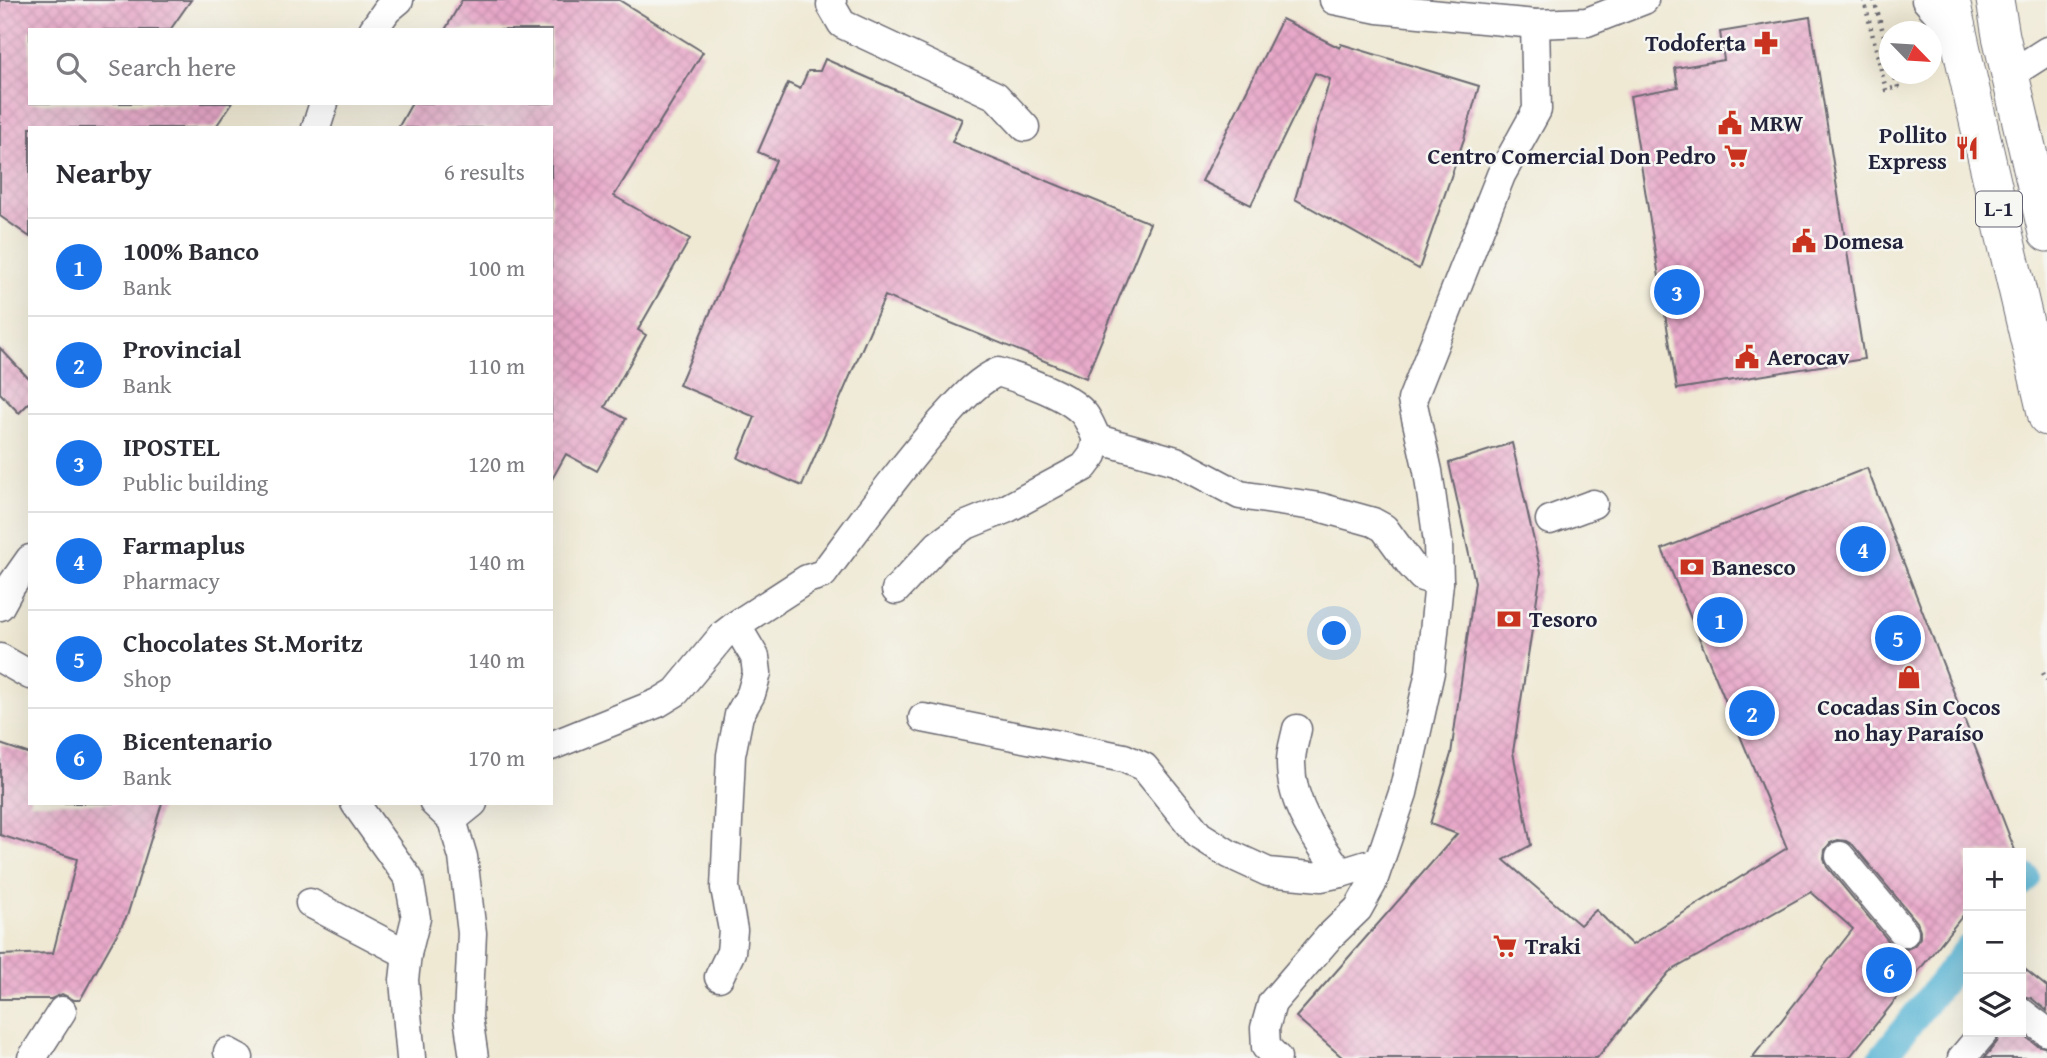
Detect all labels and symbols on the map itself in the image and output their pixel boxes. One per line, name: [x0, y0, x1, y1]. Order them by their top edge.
north arrow: [1879, 21, 1942, 84]
place label: Todoferta: [1645, 26, 1746, 59]
pharmacy icon: Todoferta: [1752, 29, 1780, 57]
place label: MRW: [1750, 106, 1803, 139]
public building icon: MRW: [1716, 109, 1744, 137]
place label: Pollito Express: [1868, 118, 1947, 177]
restaurant icon: Pollito Express: [1953, 134, 1981, 162]
place label: Centro Comercial Don Pedro: [1427, 139, 1716, 172]
supermarket icon: Centro Comercial Don Pedro: [1722, 142, 1750, 170]
road number: L-1: [1976, 192, 2022, 227]
place label: Domesa: [1824, 224, 1904, 257]
public building icon: Domesa: [1790, 227, 1818, 255]
pin: 3: [1654, 266, 1700, 318]
place label: Aerocav: [1767, 340, 1850, 373]
public building icon: Aerocav: [1733, 343, 1761, 371]
pin: 4: [1840, 523, 1886, 575]
place label: Banesco: [1712, 550, 1796, 583]
bank icon: Banesco: [1678, 553, 1706, 581]
pin: 1: [1697, 594, 1743, 646]
place label: Tesoro: [1529, 602, 1598, 635]
bank icon: Tesoro: [1495, 605, 1523, 633]
pin: 5: [1875, 612, 1921, 664]
your location: [1317, 616, 1351, 650]
shop icon: Cocadas Sin Cocos no hay Paraíso: [1895, 663, 1923, 691]
pin: 2: [1729, 687, 1775, 739]
place label: Cocadas Sin Cocos no hay Paraíso: [1817, 690, 2001, 749]
place label: Traki: [1525, 929, 1581, 962]
supermarket icon: Traki: [1491, 932, 1519, 960]
pin: 6: [1866, 944, 1912, 996]

